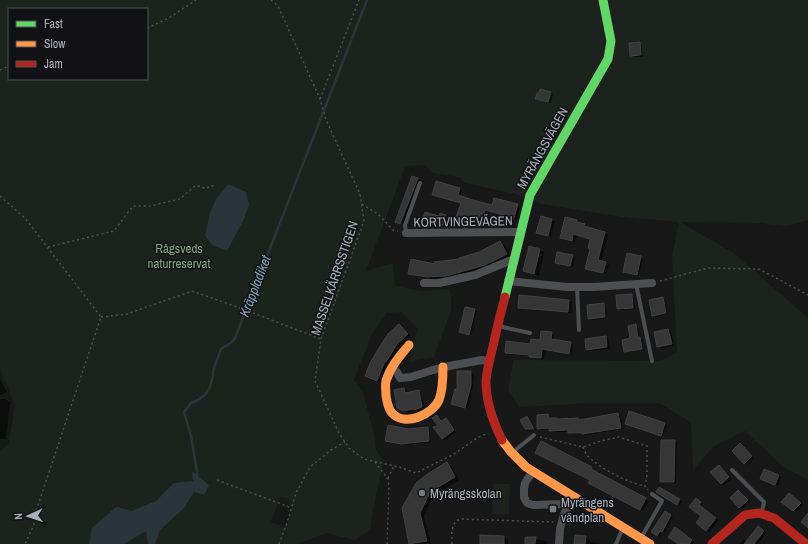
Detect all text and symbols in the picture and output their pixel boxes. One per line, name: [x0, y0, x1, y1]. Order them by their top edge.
legend: [8, 8, 148, 80]
text: Fast: [44, 16, 63, 32]
text: Slow: [44, 36, 66, 52]
text: Jam: [44, 56, 63, 72]
street label: MYRÄNGSVÄGEN: [513, 105, 572, 192]
street label: KORTVINGEVÄGEN: [413, 212, 513, 231]
street label: MASSELKÄRRSSTIGEN: [307, 219, 362, 338]
park label: Rågsveds naturreservat: [148, 240, 210, 272]
water label: Kräppladiket: [235, 252, 275, 319]
place label: Myrängsskolan: [430, 485, 502, 502]
marker: Myrängsskolan: [417, 488, 427, 498]
place label: Myrängens vändplan: [561, 494, 614, 526]
north arrow: [8, 496, 48, 536]
marker: Myrängens vändplan: [548, 504, 558, 514]
text: N: [11, 513, 25, 520]

